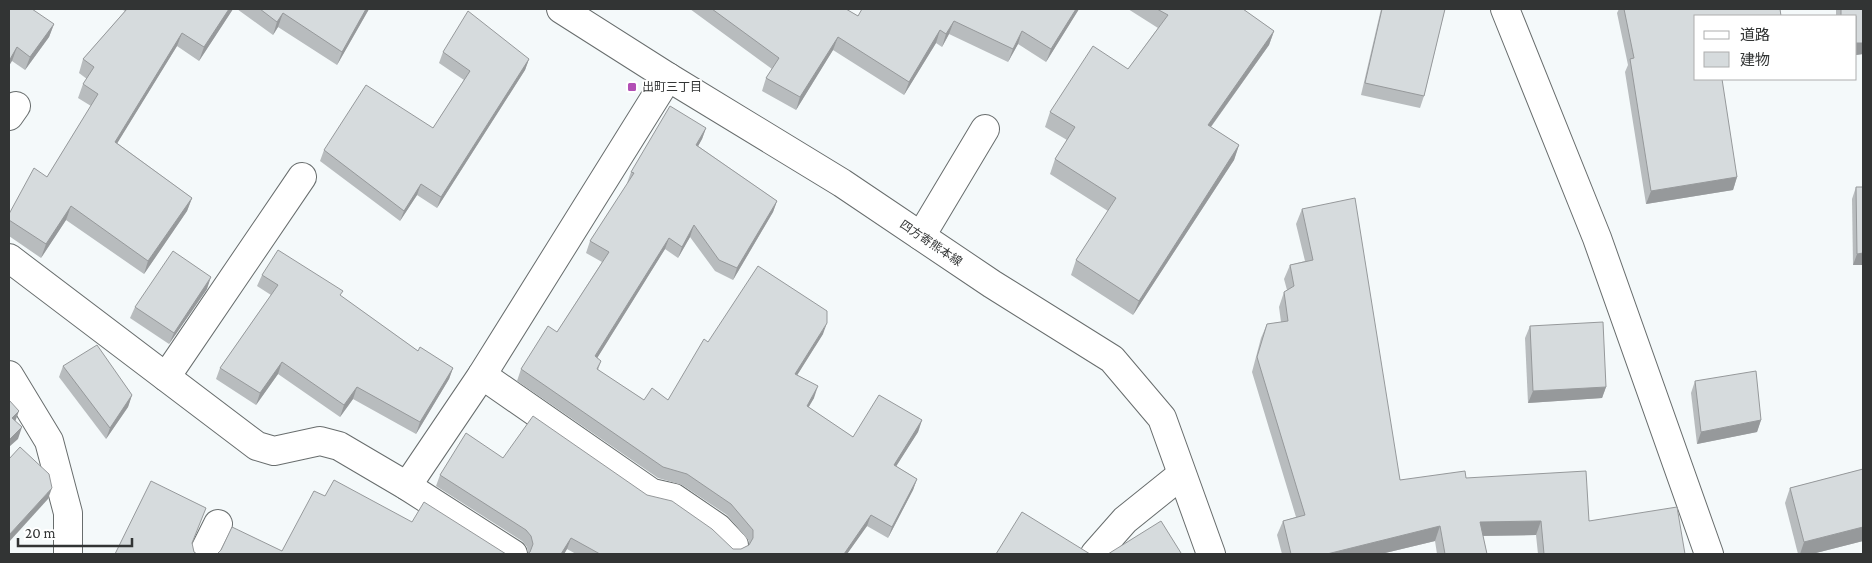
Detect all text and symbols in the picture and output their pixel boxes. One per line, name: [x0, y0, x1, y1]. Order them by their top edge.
legend: [1694, 15, 1857, 80]
text: 道路: [1740, 27, 1770, 43]
text: 建物: [1740, 52, 1770, 68]
place label: 出町三丁目: [642, 80, 702, 94]
marker: 出町三丁目: [626, 81, 638, 93]
street label: 四方寄熊本線: [897, 217, 965, 269]
scale bar: [18, 516, 131, 548]
text: 20 m: [25, 525, 56, 541]

